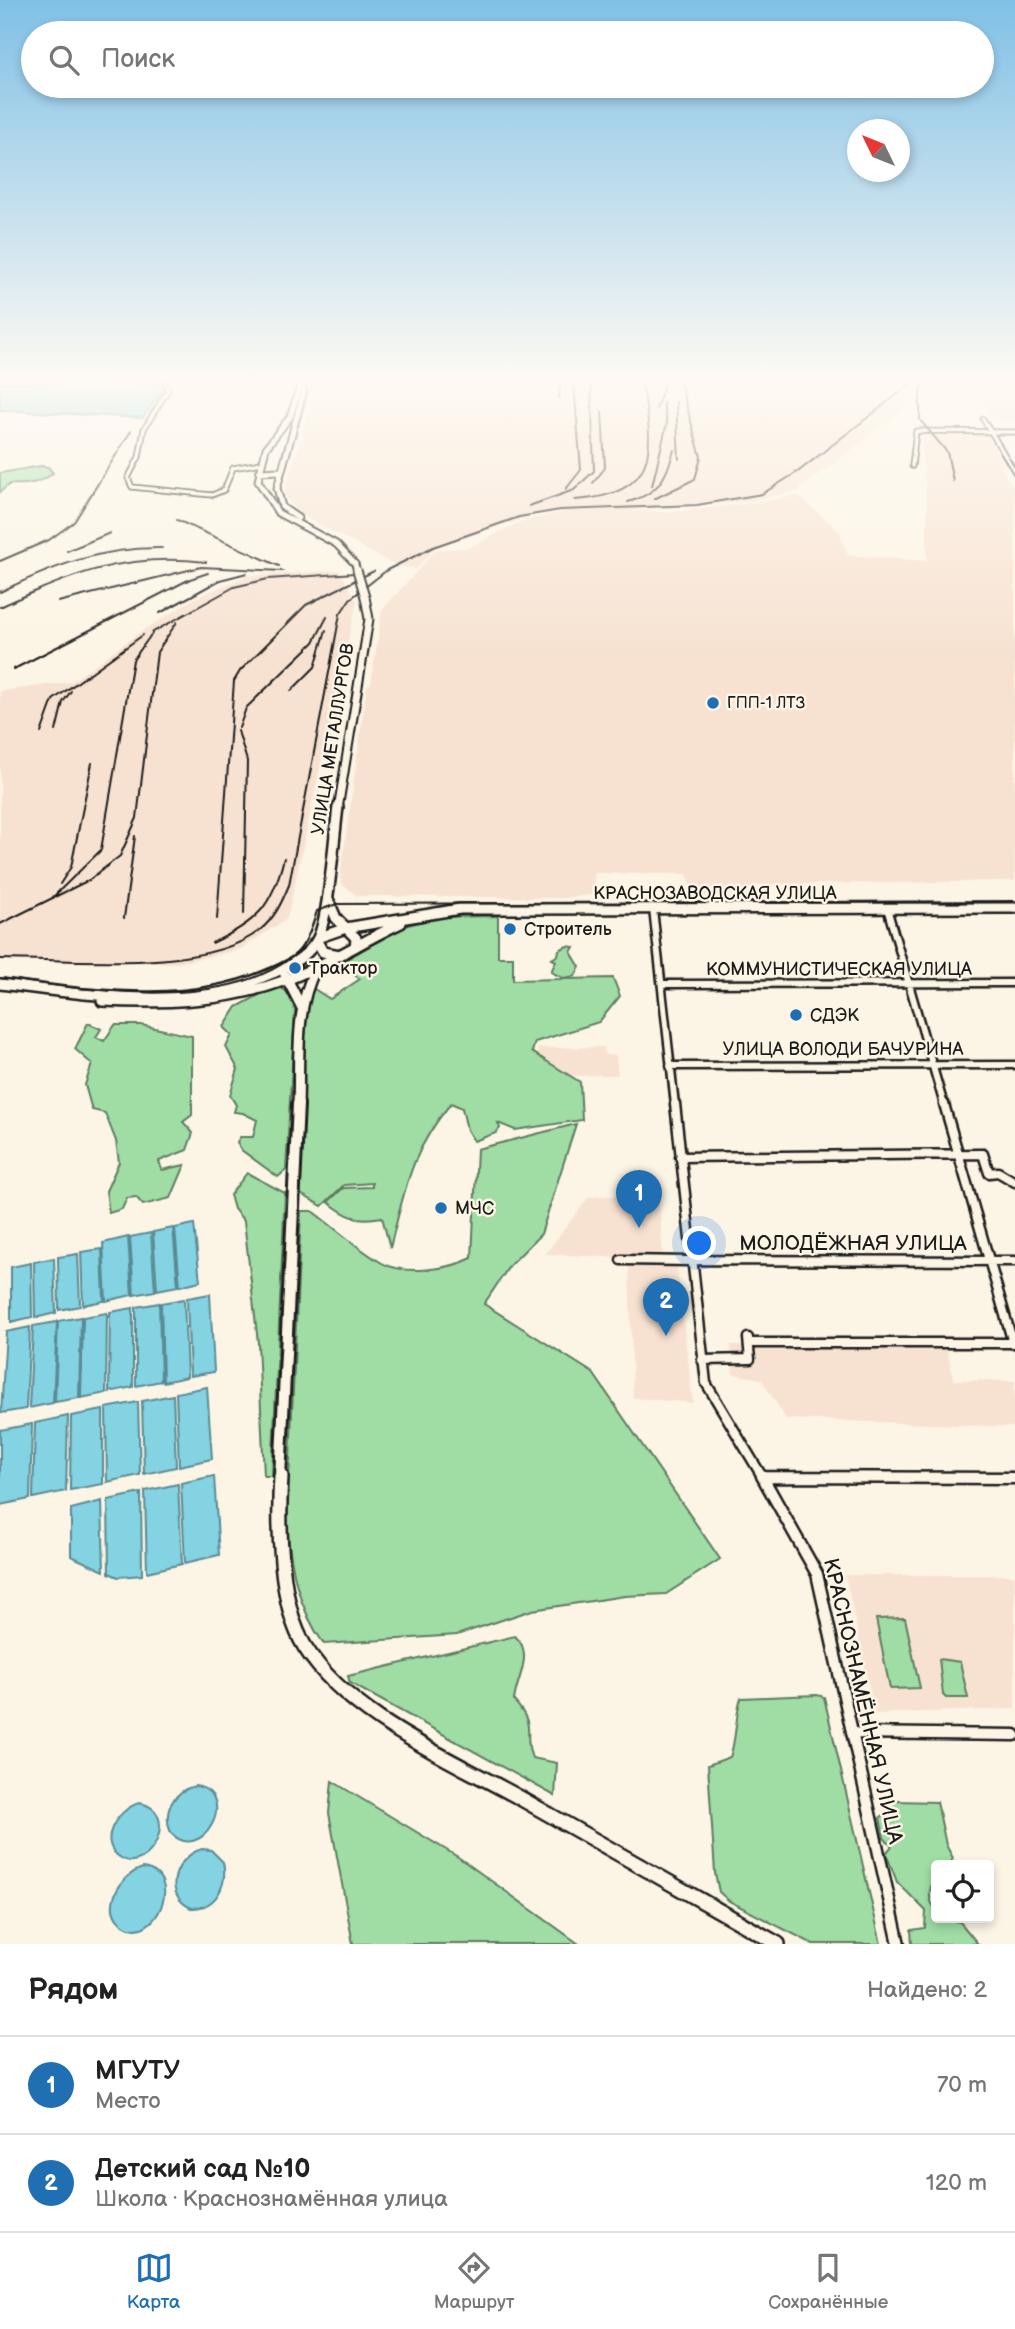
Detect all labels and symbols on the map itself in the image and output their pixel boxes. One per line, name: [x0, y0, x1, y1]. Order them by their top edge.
north arrow: [847, 119, 910, 182]
street label: УЛИЦА МЕТАЛЛУРГОВ: [307, 642, 359, 836]
place label: ГПП-1 ЛТЗ: [727, 694, 805, 713]
marker: ГПП-1 ЛТЗ: [705, 695, 721, 711]
street label: КРАСНОЗАВОДСКАЯ УЛИЦА: [593, 883, 837, 904]
place label: Строитель: [524, 919, 612, 940]
marker: Строитель: [502, 921, 518, 937]
place label: Трактор: [309, 958, 377, 979]
street label: КОММУНИСТИЧЕСКАЯ УЛИЦА: [706, 959, 972, 980]
marker: Трактор: [287, 960, 303, 976]
place label: СДЭК: [810, 1005, 859, 1026]
marker: СДЭК: [788, 1007, 804, 1023]
street label: УЛИЦА ВОЛОДИ БАЧУРИНА: [723, 1039, 964, 1060]
pin: 1: [616, 1170, 662, 1228]
place label: МЧС: [455, 1198, 494, 1219]
marker: МЧС: [433, 1200, 449, 1216]
your location: [682, 1226, 716, 1260]
street label: МОЛОДЁЖНАЯ УЛИЦА: [739, 1231, 967, 1256]
pin: 2: [643, 1278, 689, 1336]
street label: КРАСНОЗНАМЁННАЯ УЛИЦА: [818, 1556, 908, 1847]

